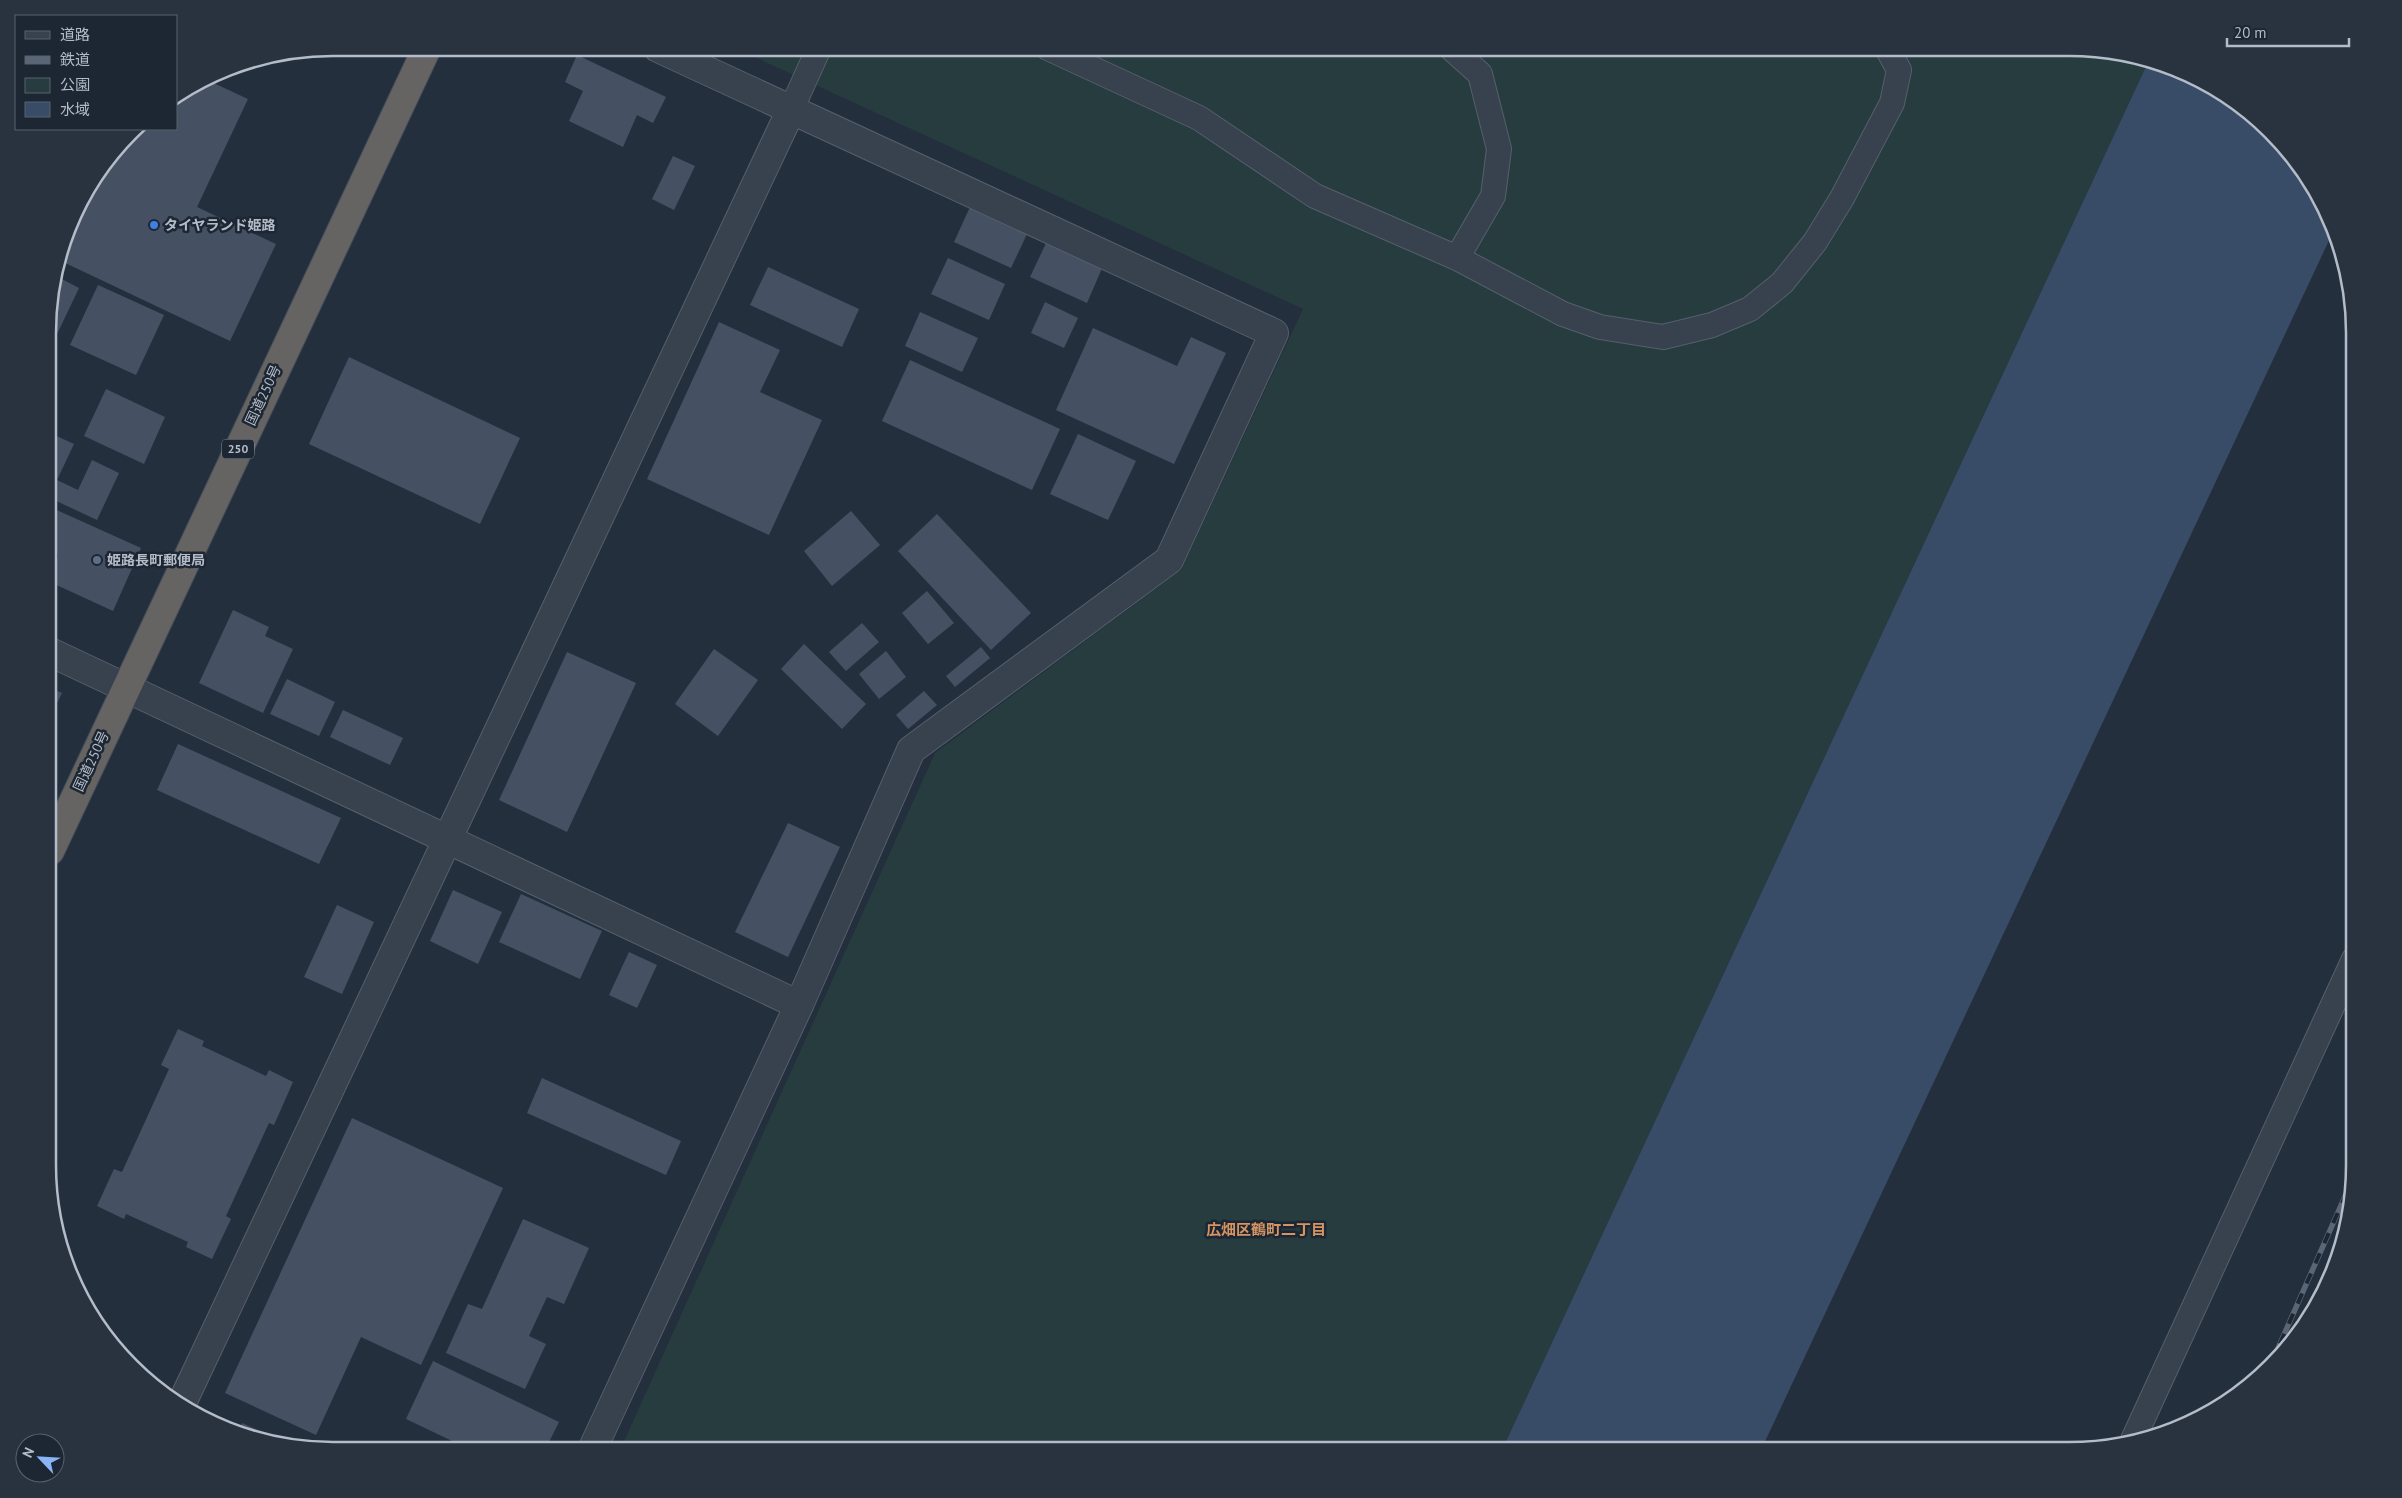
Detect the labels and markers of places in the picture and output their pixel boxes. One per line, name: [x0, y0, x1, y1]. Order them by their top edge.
place label: タイヤランド姫路: [164, 216, 276, 234]
marker: タイヤランド姫路: [148, 219, 160, 231]
place label: 姫路長町郵便局: [107, 551, 205, 569]
marker: 姫路長町郵便局: [91, 554, 103, 566]

